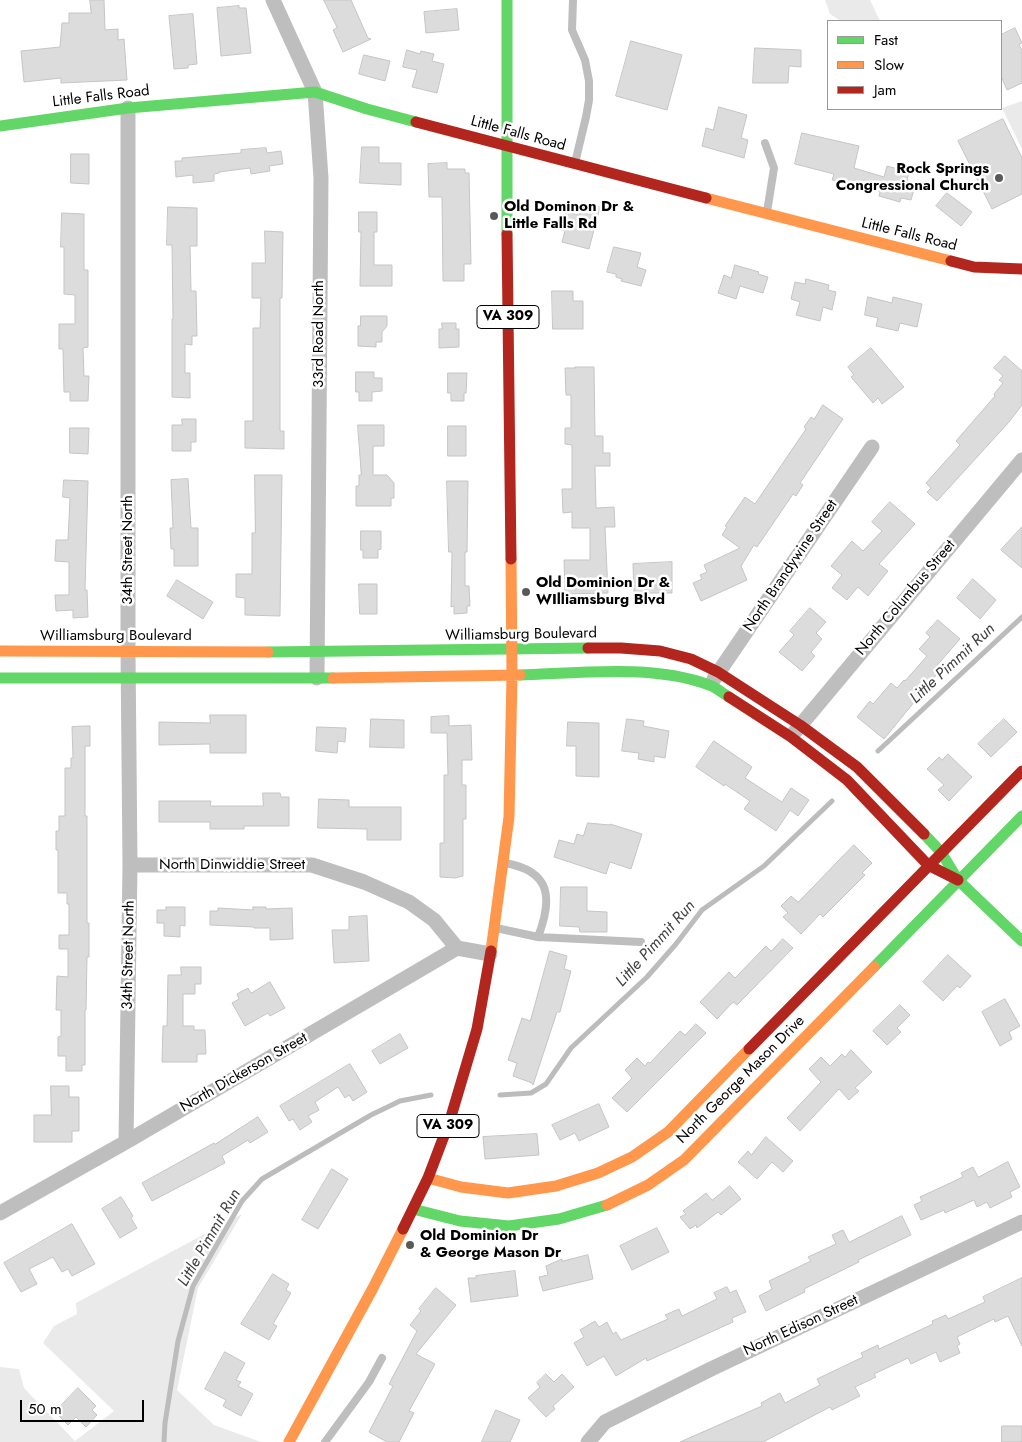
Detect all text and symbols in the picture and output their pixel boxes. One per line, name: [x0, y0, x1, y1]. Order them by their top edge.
legend: [827, 20, 1002, 110]
text: Fast: [874, 29, 898, 51]
text: Slow: [874, 54, 904, 76]
text: Jam: [874, 79, 897, 101]
street label: Little Falls Road: [51, 82, 151, 112]
street label: Little Falls Road: [469, 113, 567, 155]
place label: Rock Springs Congressional Church: [836, 160, 989, 195]
marker: Rock Springs Congressional Church: [993, 172, 1005, 184]
place label: Old Dominon Dr & Little Falls Rd: [504, 198, 634, 233]
marker: Old Dominon Dr & Little Falls Rd: [488, 210, 500, 222]
street label: Little Falls Road: [859, 214, 959, 256]
street label: 33rd Road North: [310, 280, 328, 388]
road number: VA 309: [477, 306, 539, 328]
street label: 34th Street North: [119, 495, 137, 605]
street label: North Brandywine Street: [740, 497, 842, 635]
street label: North Columbus Street: [852, 537, 960, 659]
place label: Old Dominion Dr & WIlliamsburg Blvd: [536, 574, 670, 609]
marker: Old Dominion Dr & WIlliamsburg Blvd: [520, 586, 532, 598]
water label: Little Pimmit Run: [907, 620, 999, 708]
street label: Williamsburg Boulevard: [445, 625, 597, 645]
street label: Williamsburg Boulevard: [40, 627, 192, 645]
street label: North Dinwiddie Street: [159, 856, 305, 874]
water label: Little Pimmit Run: [612, 897, 700, 991]
street label: 34th Street North: [119, 900, 139, 1010]
street label: North George Mason Drive: [673, 1012, 809, 1148]
street label: North Dickerson Street: [177, 1029, 311, 1117]
road number: VA 309: [417, 1114, 479, 1138]
water label: Little Pimmit Run: [174, 1186, 246, 1290]
place label: Old Dominion Dr & George Mason Dr: [420, 1227, 561, 1262]
marker: Old Dominion Dr & George Mason Dr: [404, 1239, 416, 1251]
street label: North Edison Street: [741, 1292, 861, 1360]
scale bar: [22, 1390, 146, 1422]
text: 50 m: [28, 1398, 62, 1420]

